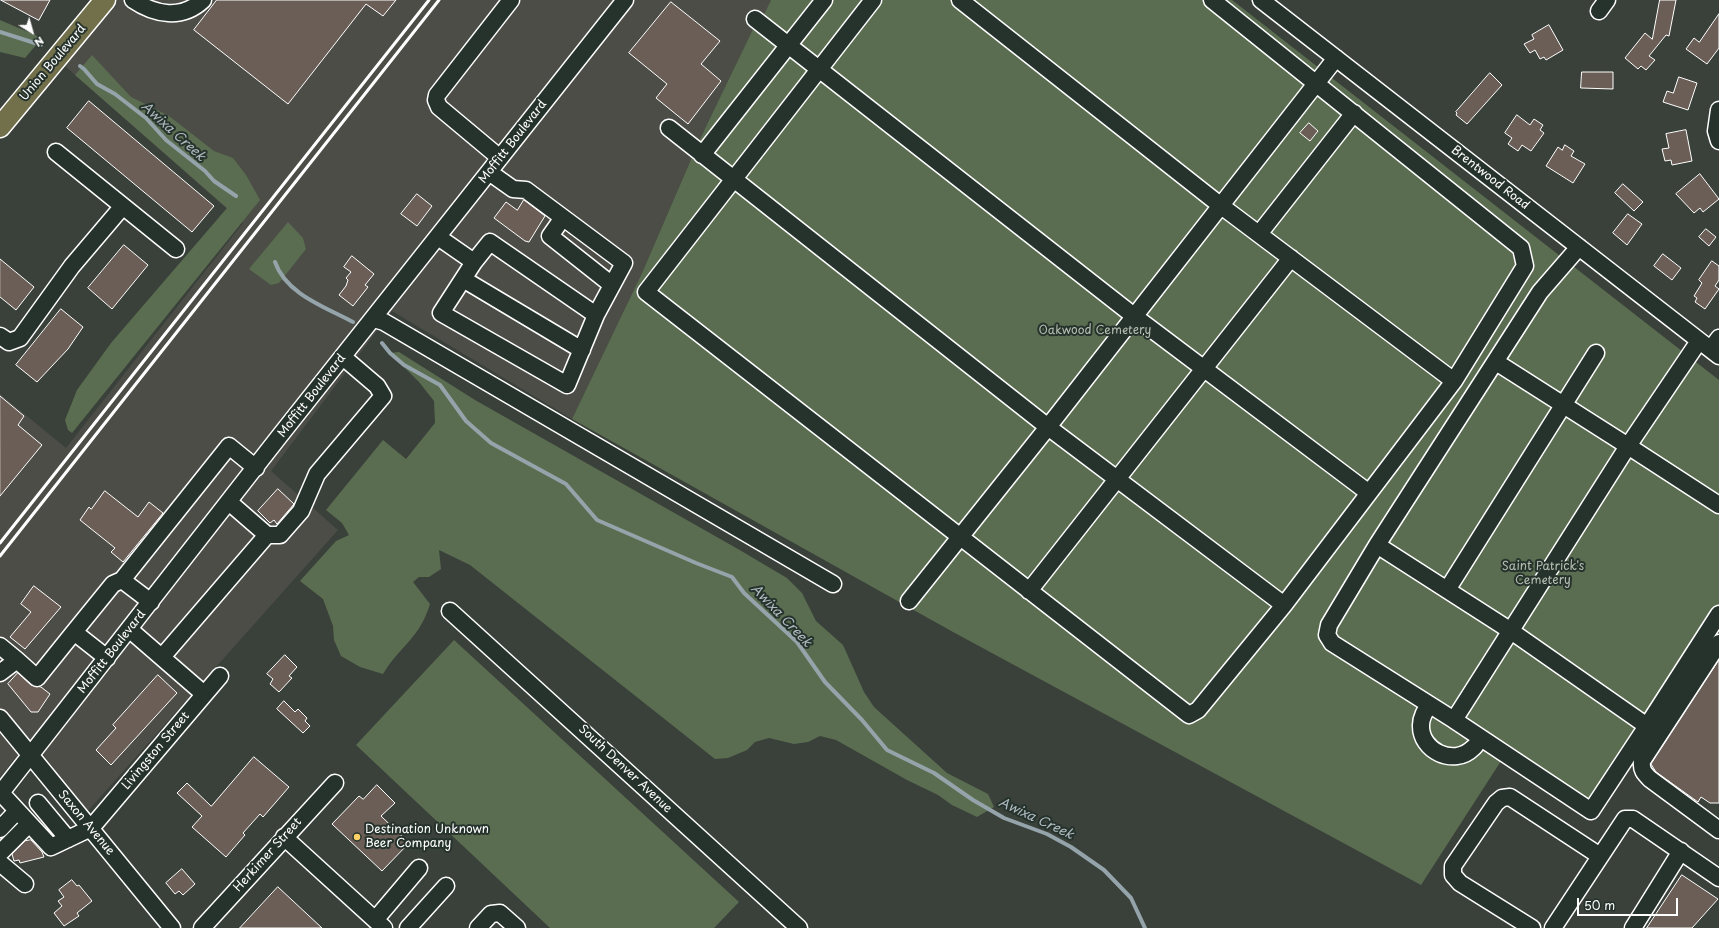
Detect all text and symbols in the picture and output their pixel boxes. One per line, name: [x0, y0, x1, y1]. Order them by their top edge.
north arrow: [12, 12, 52, 52]
street label: Union Boulevard: [17, 22, 89, 104]
text: N: [31, 33, 48, 51]
street label: Moffitt Boulevard: [476, 98, 550, 186]
water label: Awixa Creek: [138, 99, 208, 165]
street label: Brentwood Road: [1448, 143, 1532, 213]
park label: Oakwood Cemetery: [1039, 324, 1151, 338]
street label: Moffitt Boulevard: [275, 352, 349, 440]
park label: Saint Patrick's Cemetery: [1502, 560, 1584, 588]
water label: Awixa Creek: [747, 581, 815, 651]
street label: Moffitt Boulevard: [75, 608, 149, 696]
street label: Livingston Street: [119, 709, 193, 793]
street label: South Denver Avenue: [575, 722, 675, 816]
street label: Saxon Avenue: [55, 788, 117, 858]
water label: Awixa Creek: [996, 795, 1076, 843]
street label: Herkimer Street: [231, 815, 305, 895]
place label: Destination Unknown Beer Company: [365, 823, 489, 851]
marker: Destination Unknown Beer Company: [352, 832, 362, 842]
scale bar: [1579, 890, 1680, 916]
text: 50 m: [1584, 896, 1615, 914]

